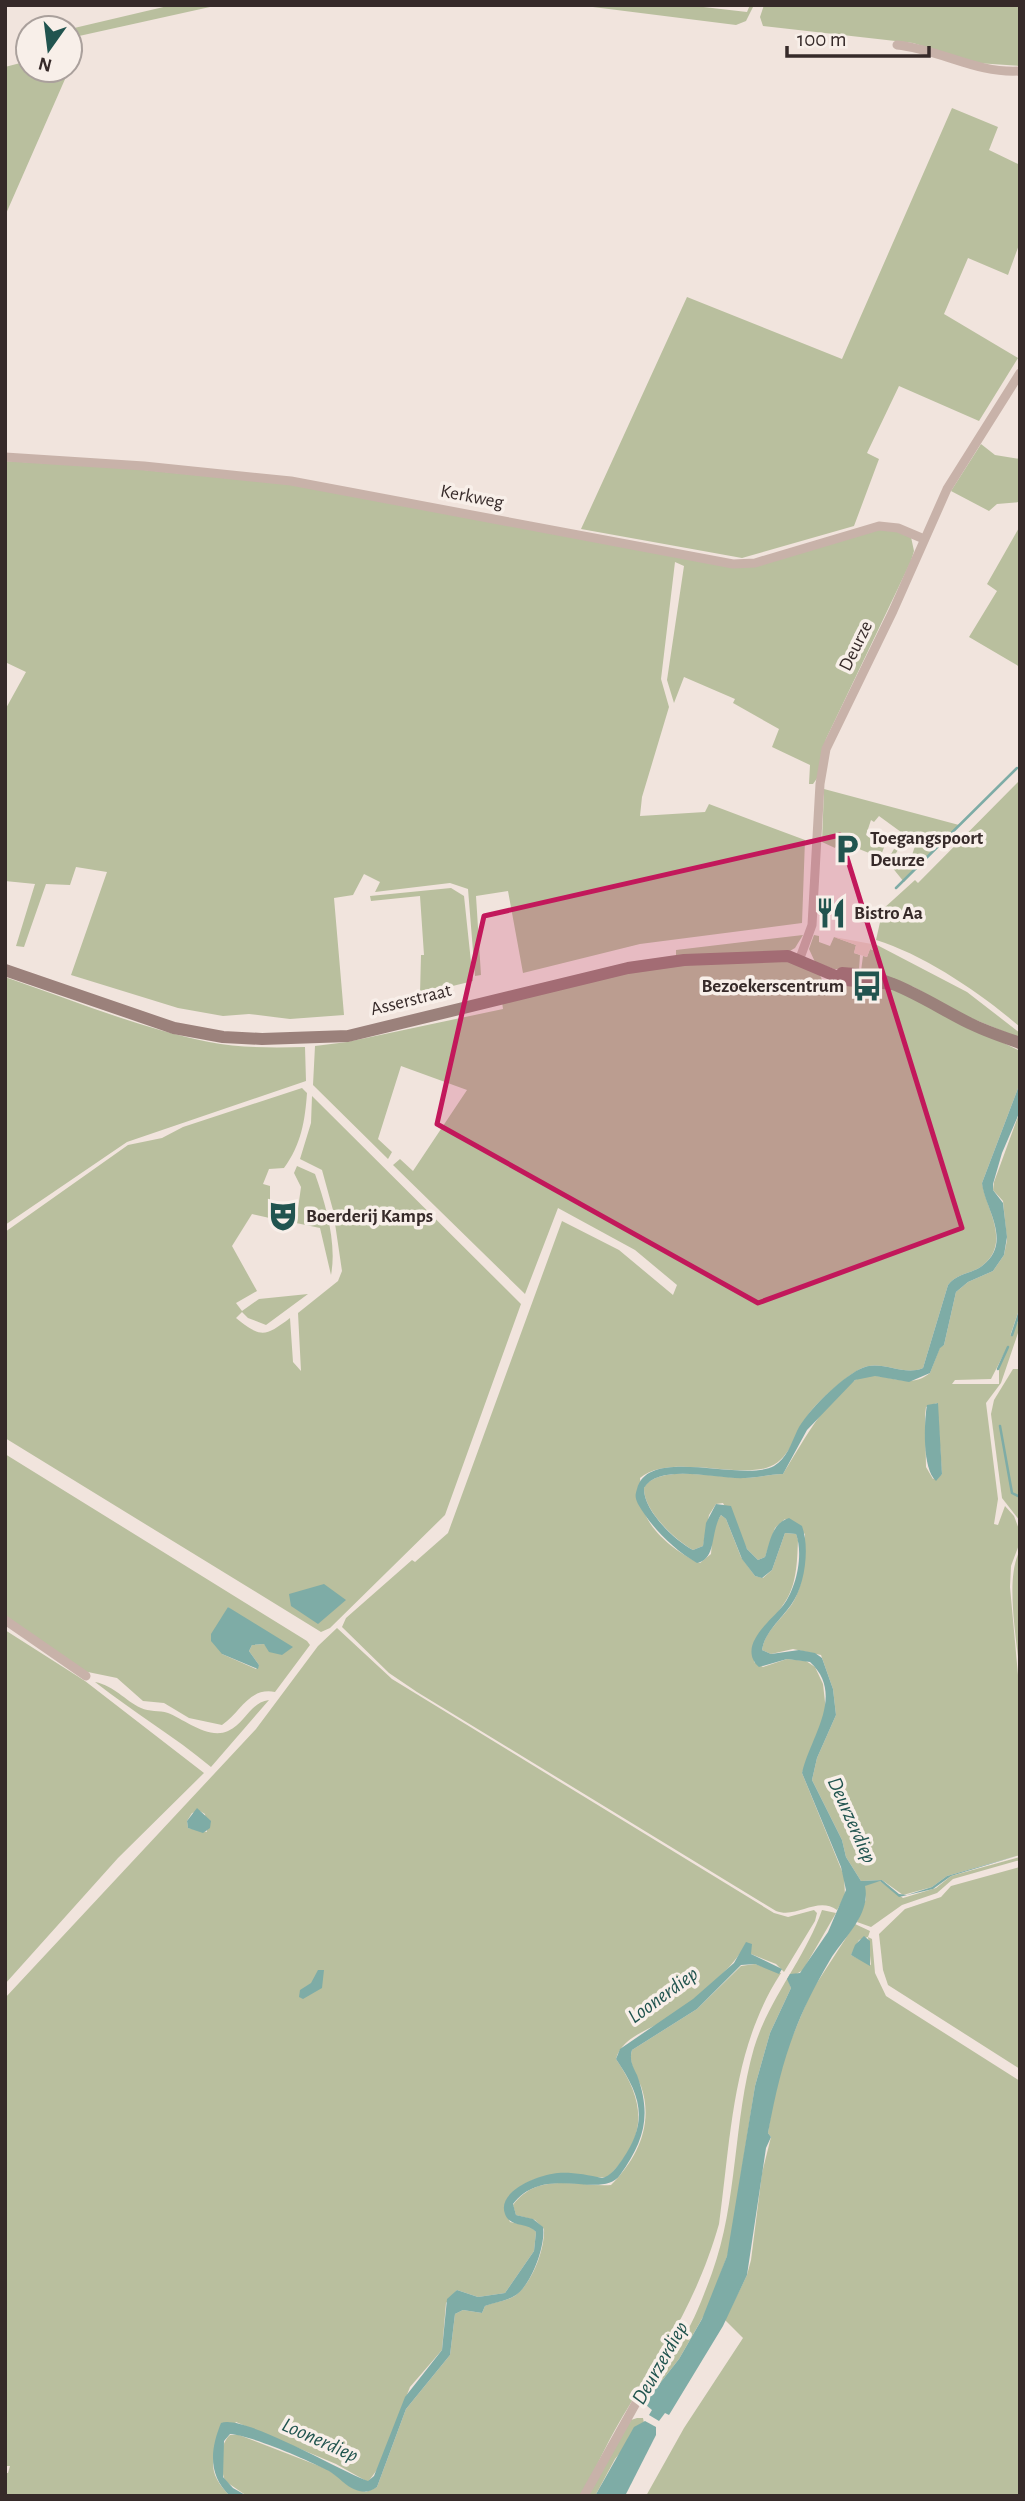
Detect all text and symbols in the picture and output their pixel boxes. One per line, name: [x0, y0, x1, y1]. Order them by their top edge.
north arrow: [14, 14, 84, 84]
scale bar: [787, 14, 929, 58]
text: 100 m: [797, 29, 847, 50]
text: N: [37, 53, 54, 75]
street label: Kerkweg: [439, 482, 506, 513]
street label: Deurze: [836, 618, 876, 674]
place label: Toegangspoort Deurze: [870, 829, 984, 870]
parking icon: Toegangspoort Deurze: [830, 832, 864, 866]
restaurant icon: Bistro Aa: [814, 896, 848, 930]
place label: Bistro Aa: [854, 904, 923, 923]
bus stop icon: Bezoekerscentrum: [850, 969, 884, 1003]
place label: Bezoekerscentrum: [701, 977, 844, 996]
street label: Asserstraat: [369, 981, 453, 1019]
theatre icon: Boerderij Kamps: [266, 1199, 300, 1233]
place label: Boerderij Kamps: [306, 1207, 433, 1226]
water label: Deurzerdiep: [823, 1774, 880, 1867]
water label: Loonerdiep: [624, 1963, 702, 2028]
water label: Deurzerdiep: [628, 2318, 693, 2409]
water label: Loonerdiep: [278, 2414, 361, 2467]

